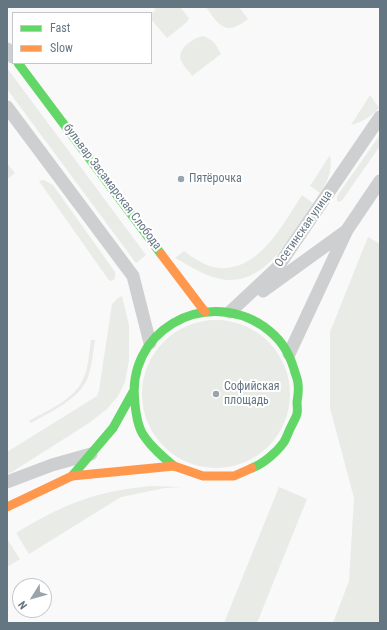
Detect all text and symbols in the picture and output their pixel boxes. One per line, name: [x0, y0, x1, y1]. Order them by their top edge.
legend: [12, 12, 152, 64]
text: Fast: [50, 21, 70, 35]
text: Slow: [50, 41, 73, 55]
street label: бульвар Засамарская Слобода: [60, 121, 164, 253]
place label: Пятёрочка: [189, 172, 242, 186]
marker: Пятёрочка: [176, 174, 186, 184]
street label: Осетинская улица: [272, 188, 336, 270]
place label: Софийская площадь: [224, 380, 279, 408]
marker: Софийская площадь: [211, 389, 221, 399]
north arrow: [12, 578, 52, 618]
text: N: [16, 598, 30, 612]

